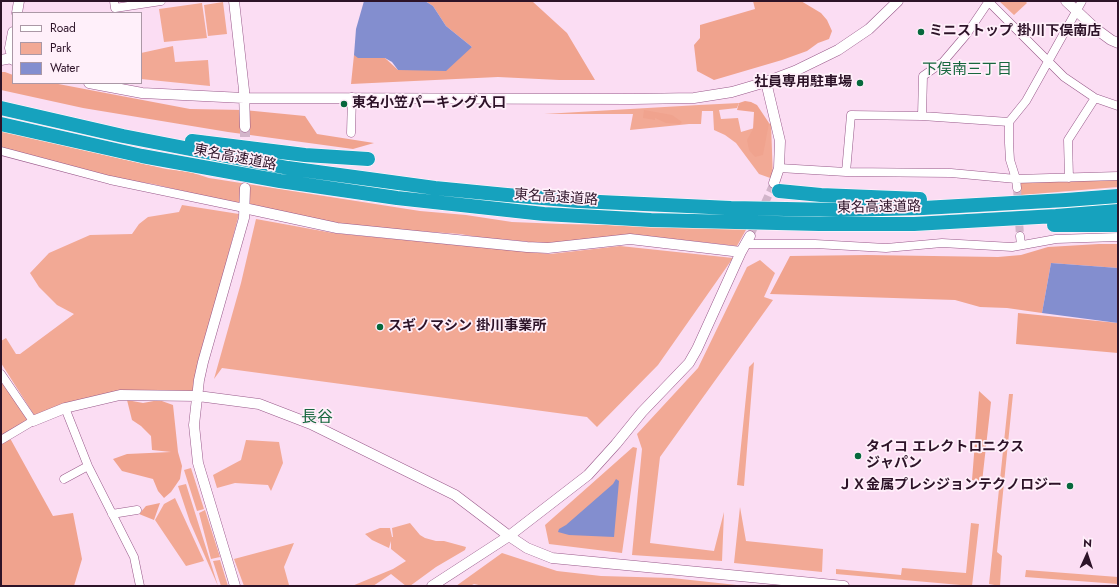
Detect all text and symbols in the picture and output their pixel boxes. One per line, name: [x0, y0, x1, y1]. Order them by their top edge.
legend: [12, 12, 142, 84]
text: Road: [50, 19, 76, 37]
place label: ミニストップ 掛川下俣南店: [929, 24, 1101, 40]
marker: ミニストップ 掛川下俣南店: [916, 27, 926, 37]
text: Park: [50, 39, 71, 57]
text: Water: [50, 59, 80, 77]
district label: 下俣南三丁目: [922, 61, 1012, 79]
place label: 社員専用駐車場: [754, 75, 852, 91]
marker: 社員専用駐車場: [855, 78, 865, 88]
place label: 東名小笠パーキング入口: [352, 96, 506, 112]
marker: 東名小笠パーキング入口: [339, 99, 349, 109]
street label: 東名高速道路: [192, 142, 278, 174]
street label: 東名高速道路: [514, 187, 598, 209]
street label: 東名高速道路: [837, 199, 921, 217]
place label: スギノマシン 掛川事業所: [388, 319, 546, 335]
marker: スギノマシン 掛川事業所: [375, 322, 385, 332]
district label: 長谷: [301, 408, 333, 428]
place label: タイコ エレクトロニクス ジャパン: [866, 440, 1024, 472]
marker: タイコ エレクトロニクス ジャパン: [853, 451, 863, 461]
place label: ＪＸ金属プレシジョンテクノロジー: [838, 478, 1062, 494]
marker: ＪＸ金属プレシジョンテクノロジー: [1065, 481, 1075, 491]
north arrow: [1067, 535, 1107, 575]
text: N: [1083, 535, 1092, 551]

